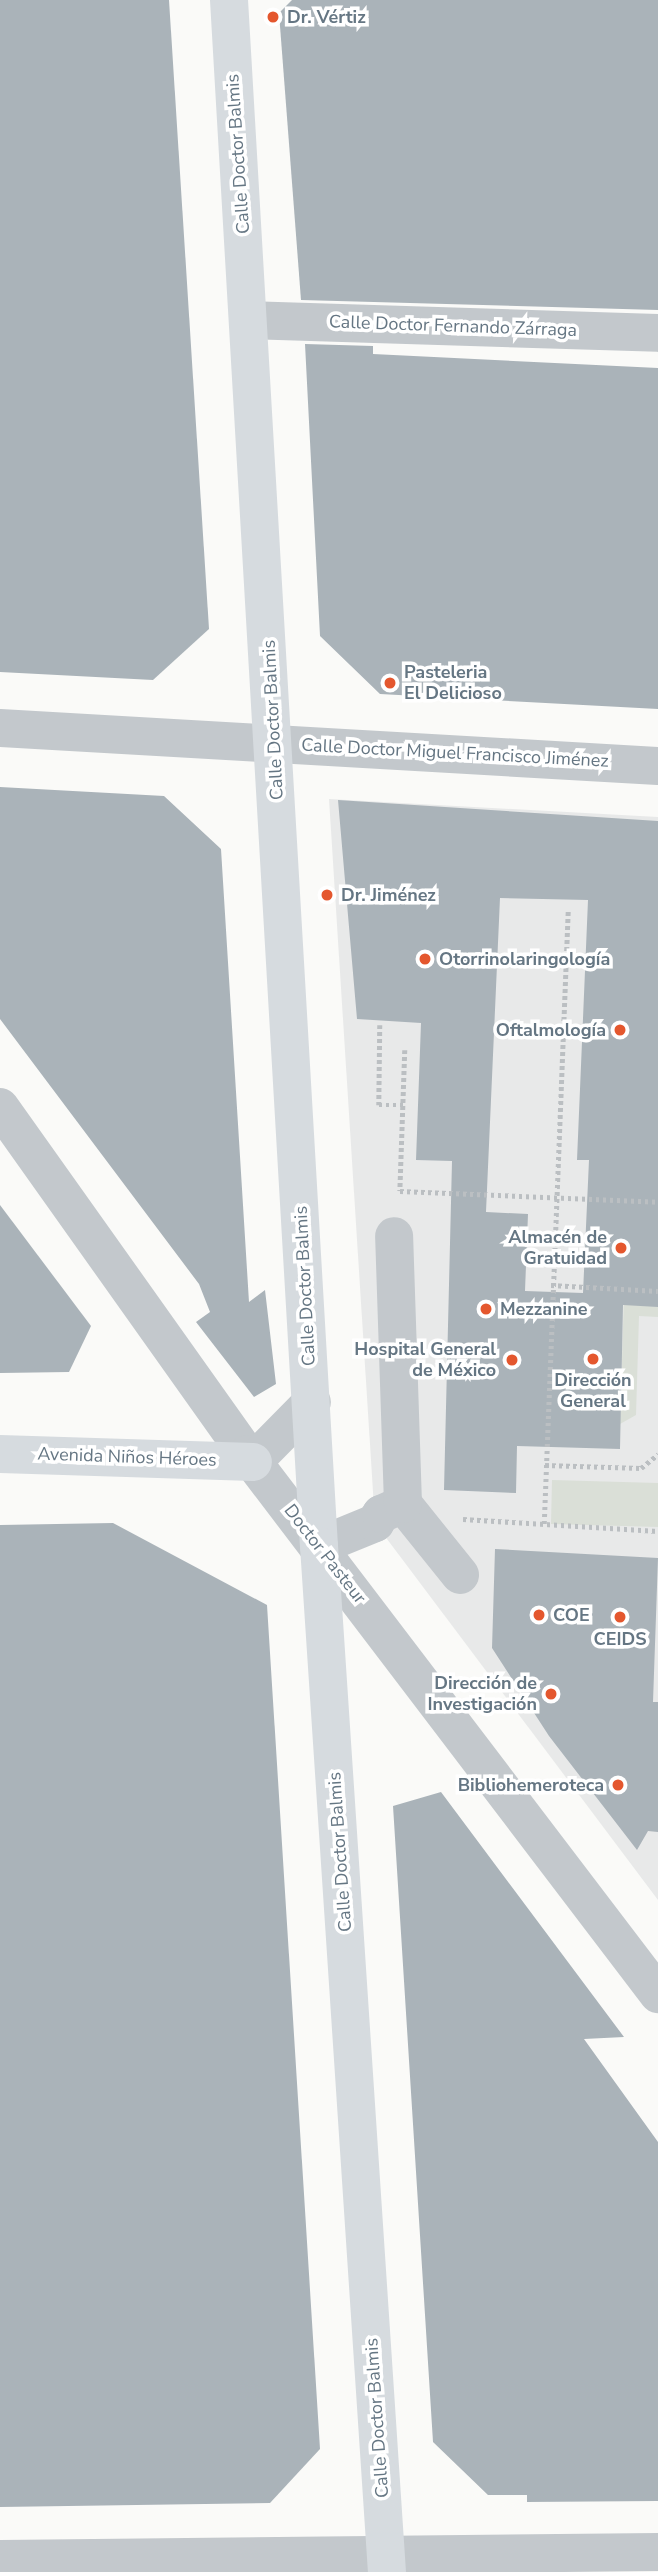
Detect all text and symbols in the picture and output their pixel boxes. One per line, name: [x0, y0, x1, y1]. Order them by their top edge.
place label: Dr. Vértiz: [287, 6, 366, 28]
marker: Dr. Vértiz: [265, 9, 281, 25]
street label: Calle Doctor Balmis: [222, 73, 254, 235]
street label: Calle Doctor Fernando Zárraga: [329, 311, 577, 341]
street label: Calle Doctor Balmis: [258, 639, 288, 801]
place label: Pasteleria El Delicioso: [404, 662, 502, 704]
marker: Pasteleria El Delicioso: [382, 675, 398, 691]
street label: Calle Doctor Miguel Francisco Jiménez: [301, 734, 609, 772]
place label: Dr. Jiménez: [341, 884, 436, 906]
marker: Dr. Jiménez: [319, 887, 335, 903]
place label: Otorrinolaringología: [439, 948, 610, 970]
marker: Otorrinolaringología: [417, 951, 433, 967]
place label: Oftalmología: [496, 1019, 606, 1041]
marker: Oftalmología: [612, 1022, 628, 1038]
street label: Calle Doctor Balmis: [290, 1205, 320, 1367]
place label: Almacén de Gratuidad: [508, 1227, 607, 1270]
marker: Almacén de Gratuidad: [613, 1240, 629, 1256]
place label: Mezzanine: [500, 1298, 587, 1320]
marker: Mezzanine: [478, 1301, 494, 1317]
place label: Hospital General de México: [354, 1339, 496, 1382]
marker: Hospital General de México: [502, 1350, 522, 1370]
marker: Dirección General: [585, 1351, 601, 1367]
place label: Dirección General: [554, 1370, 632, 1412]
street label: Avenida Niños Héroes: [37, 1443, 217, 1471]
street label: Doctor Pasteur: [279, 1500, 371, 1608]
place label: COE: [553, 1604, 590, 1626]
marker: COE: [531, 1607, 547, 1623]
marker: CEIDS: [612, 1609, 628, 1625]
place label: CEIDS: [593, 1628, 647, 1650]
place label: Dirección de Investigación: [428, 1673, 537, 1716]
marker: Dirección de Investigación: [543, 1686, 559, 1702]
street label: Calle Doctor Balmis: [324, 1771, 356, 1933]
place label: Bibliohemeroteca: [458, 1774, 604, 1796]
marker: Bibliohemeroteca: [610, 1777, 626, 1793]
street label: Calle Doctor Balmis: [361, 2337, 393, 2499]

